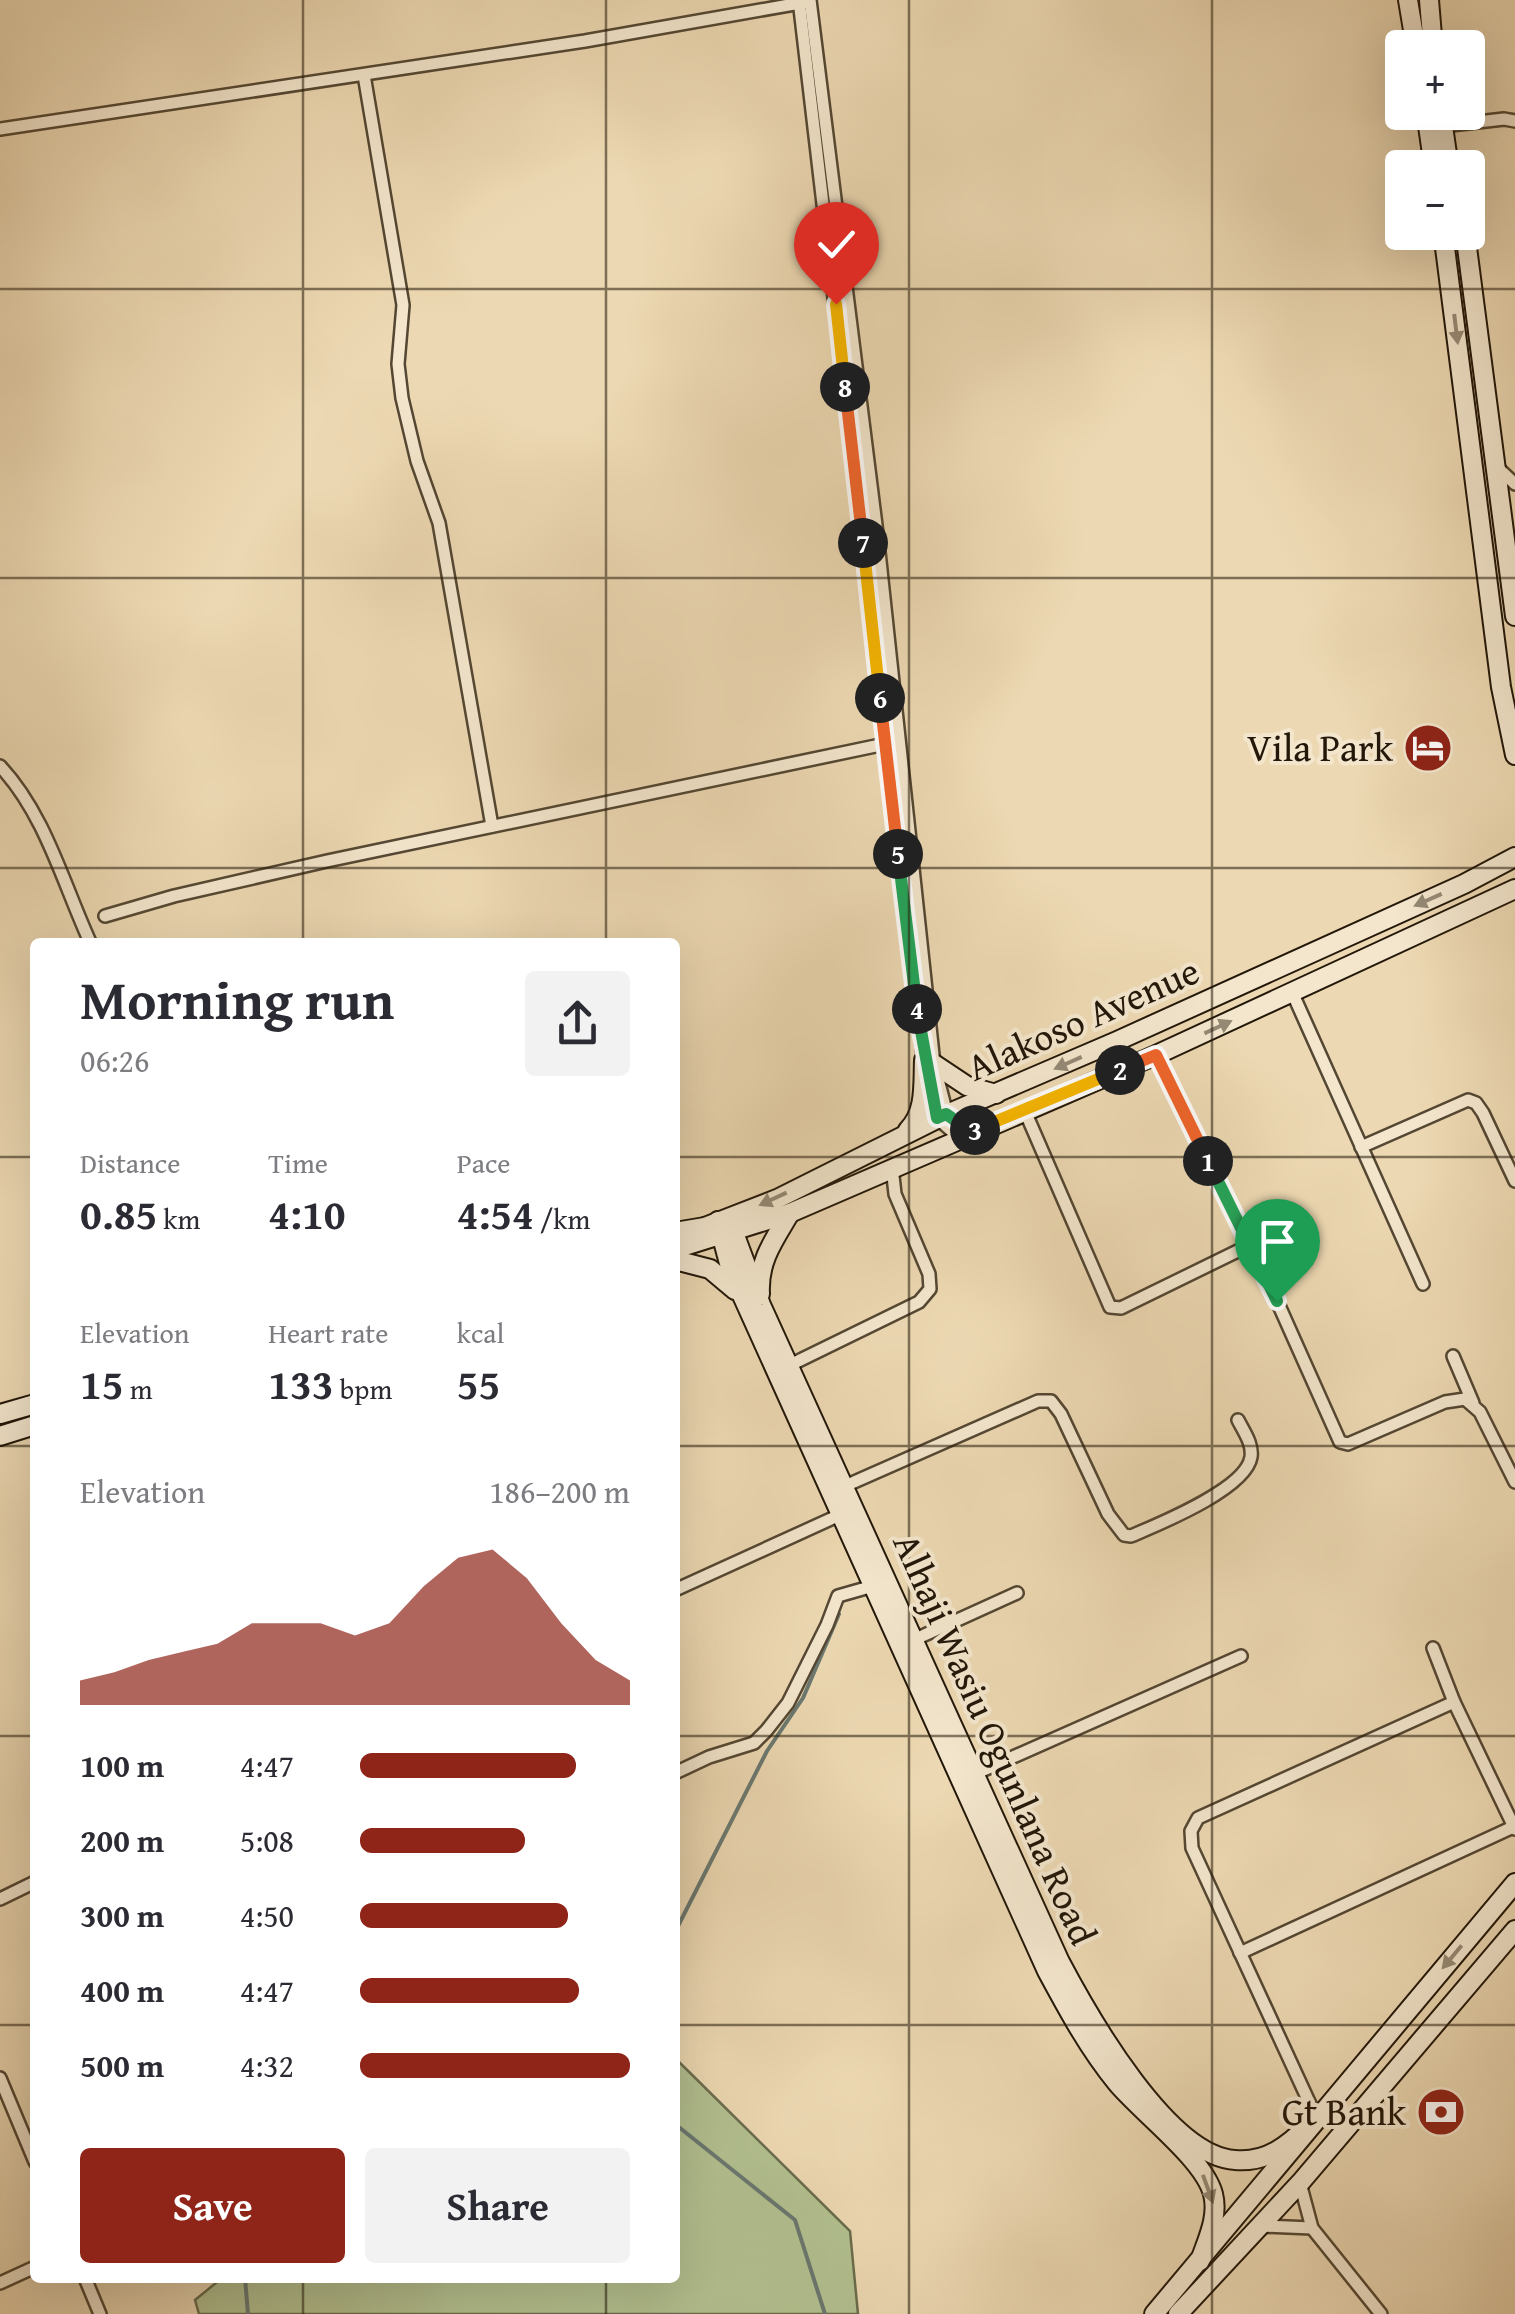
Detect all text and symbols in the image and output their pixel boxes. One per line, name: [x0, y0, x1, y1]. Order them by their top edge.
map controls: [1385, 30, 1485, 250]
button: +: [1385, 30, 1485, 130]
button: −: [1385, 150, 1485, 250]
pin: [794, 202, 879, 305]
icon: check: [809, 217, 864, 272]
one-way arrow: [1448, 314, 1464, 346]
pin: 8: [820, 362, 870, 412]
text: 8: [838, 366, 852, 407]
pin: 7: [838, 518, 888, 568]
text: 7: [856, 522, 870, 563]
pin: 6: [855, 673, 905, 723]
text: 6: [873, 677, 887, 718]
place label: Vila Park: [1247, 719, 1394, 775]
hotel icon: Vila Park: [1402, 722, 1454, 774]
pin: 5: [873, 829, 923, 879]
text: 5: [891, 833, 905, 874]
one-way arrow: [1413, 892, 1443, 908]
street label: Alakoso Avenue: [957, 942, 1208, 1094]
text: Morning run: [80, 959, 394, 1039]
button: share: [525, 971, 630, 1076]
pin: 4: [892, 984, 942, 1034]
text: 4: [910, 988, 924, 1029]
one-way arrow: [1204, 1018, 1233, 1035]
text: 06:26: [80, 1037, 149, 1084]
pin: 2: [1095, 1045, 1145, 1095]
text: 2: [1113, 1049, 1127, 1090]
one-way arrow: [1053, 1055, 1083, 1071]
pin: 3: [950, 1105, 1000, 1155]
text: 3: [968, 1109, 982, 1150]
pin: 1: [1183, 1136, 1233, 1186]
text: 1: [1201, 1140, 1215, 1181]
text: Distance: [80, 1142, 180, 1183]
text: Time: [268, 1142, 328, 1183]
text: Pace: [457, 1142, 511, 1183]
text: 0.85: [80, 1183, 157, 1244]
text: 4:10: [268, 1183, 345, 1244]
text: 4:54: [457, 1183, 534, 1244]
one-way arrow: [758, 1191, 788, 1207]
text: km: [157, 1198, 200, 1239]
text: /km: [534, 1198, 590, 1239]
pin: [1235, 1199, 1320, 1302]
icon: arrive: [1250, 1214, 1305, 1269]
text: Elevation: [80, 1312, 190, 1353]
text: Heart rate: [268, 1312, 388, 1353]
text: kcal: [457, 1312, 504, 1353]
text: 15: [80, 1353, 124, 1414]
text: 133: [268, 1353, 334, 1414]
text: 55: [457, 1353, 500, 1414]
text: m: [124, 1368, 153, 1409]
text: bpm: [334, 1368, 392, 1409]
text: Elevation: [80, 1468, 205, 1515]
text: 186–200 m: [489, 1468, 630, 1515]
street label: Alhaji Wasiu Ogunlana Road: [880, 1524, 1112, 1954]
text: 100 m: [80, 1742, 164, 1789]
text: 4:47: [240, 1742, 294, 1789]
text: 200 m: [80, 1817, 164, 1864]
text: 5:08: [240, 1817, 294, 1864]
text: 300 m: [80, 1892, 164, 1939]
text: 4:50: [240, 1892, 294, 1939]
one-way arrow: [1441, 1944, 1463, 1969]
text: 400 m: [80, 1967, 164, 2014]
text: 4:47: [240, 1967, 294, 2014]
text: 500 m: [80, 2042, 164, 2089]
text: 4:32: [240, 2042, 294, 2089]
place label: Gt Bank: [1282, 2083, 1407, 2139]
bank icon: Gt Bank: [1415, 2086, 1467, 2138]
button: Save: [80, 2148, 345, 2263]
button: Share: [365, 2148, 630, 2263]
one-way arrow: [1201, 2174, 1216, 2204]

